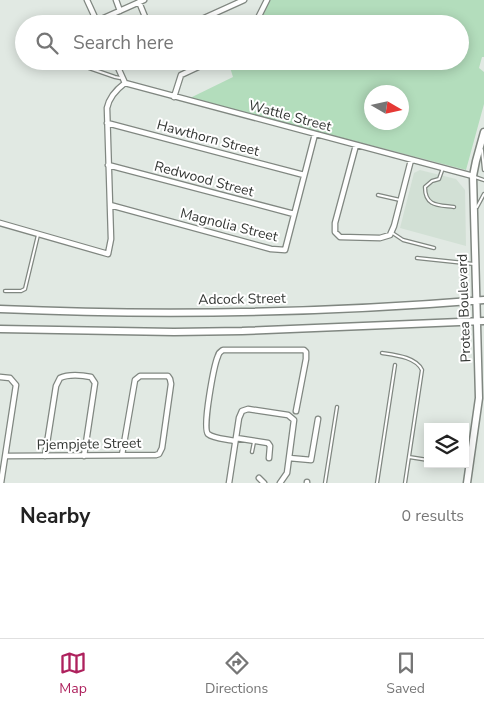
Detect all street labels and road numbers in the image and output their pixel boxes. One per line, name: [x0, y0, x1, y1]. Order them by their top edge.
street label: Wattle Street: [247, 96, 334, 136]
street label: Hawthorn Street: [155, 115, 261, 161]
street label: Redwood Street: [152, 157, 256, 201]
street label: Magnolia Street: [178, 204, 280, 246]
street label: Protea Boulevard: [453, 253, 475, 363]
street label: Adcock Street: [198, 289, 286, 309]
street label: Pjempjete Street: [37, 434, 142, 454]

